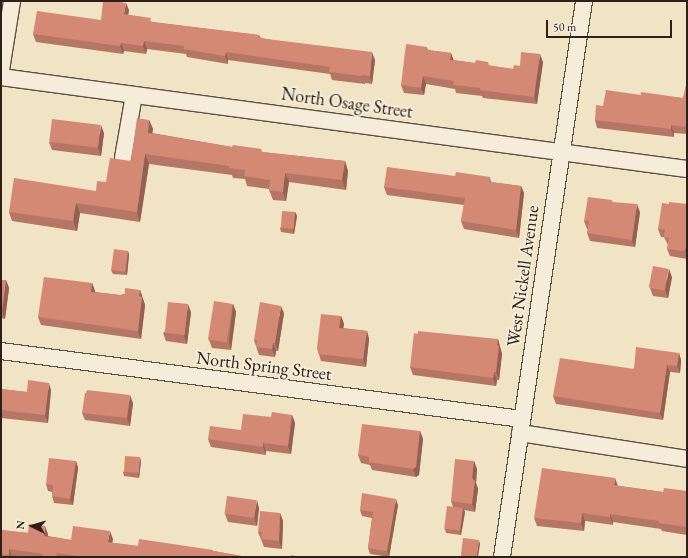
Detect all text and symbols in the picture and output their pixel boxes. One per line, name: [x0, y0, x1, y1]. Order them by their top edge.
scale bar: [548, 12, 674, 38]
text: 50 m: [553, 19, 576, 35]
street label: North Osage Street: [280, 83, 414, 123]
street label: West Nickell Avenue: [502, 204, 544, 348]
street label: North Spring Street: [195, 347, 333, 385]
north arrow: [12, 506, 52, 546]
text: N: [13, 520, 27, 530]

